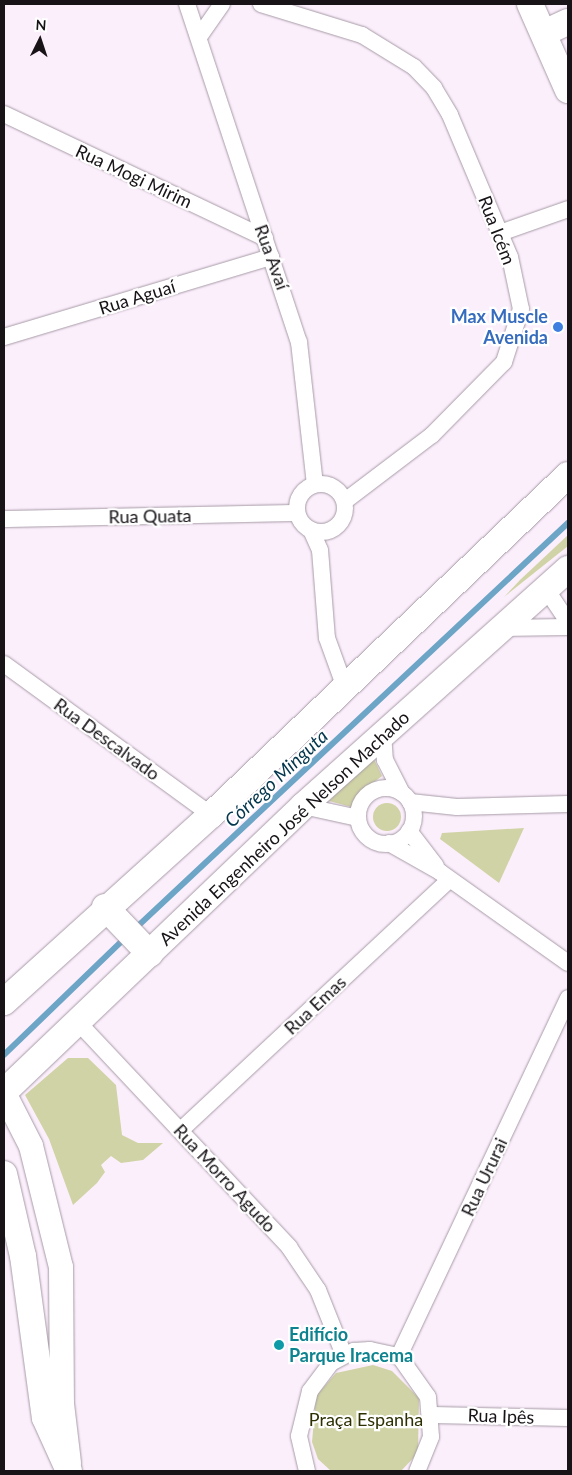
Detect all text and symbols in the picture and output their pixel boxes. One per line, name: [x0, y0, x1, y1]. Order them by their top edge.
north arrow: [15, 15, 65, 65]
text: N: [35, 16, 47, 33]
street label: Rua Mogi Mirim: [72, 140, 196, 212]
street label: Rua Icém: [474, 193, 520, 267]
street label: Rua Avaí: [250, 221, 294, 293]
street label: Rua Aguaí: [96, 275, 178, 319]
place label: Max Muscle Avenida: [451, 306, 548, 348]
marker: Max Muscle Avenida: [552, 321, 564, 333]
street label: Rua Quata: [108, 504, 192, 528]
street label: Rua Descalvado: [50, 693, 164, 785]
street label: Avenida Engenheiro José Nelson Machado: [154, 706, 414, 950]
water label: Córrego Minguta: [220, 724, 332, 832]
street label: Rua Emas: [280, 971, 350, 1039]
street label: Rua Morro Agudo: [169, 1119, 281, 1237]
street label: Rua Ururai: [457, 1134, 511, 1220]
place label: Edifício Parque Iracema: [289, 1324, 413, 1366]
marker: Edifício Parque Iracema: [273, 1339, 285, 1351]
street label: Rua Ipês: [467, 1404, 535, 1428]
park label: Praça Espanha: [309, 1408, 423, 1430]

